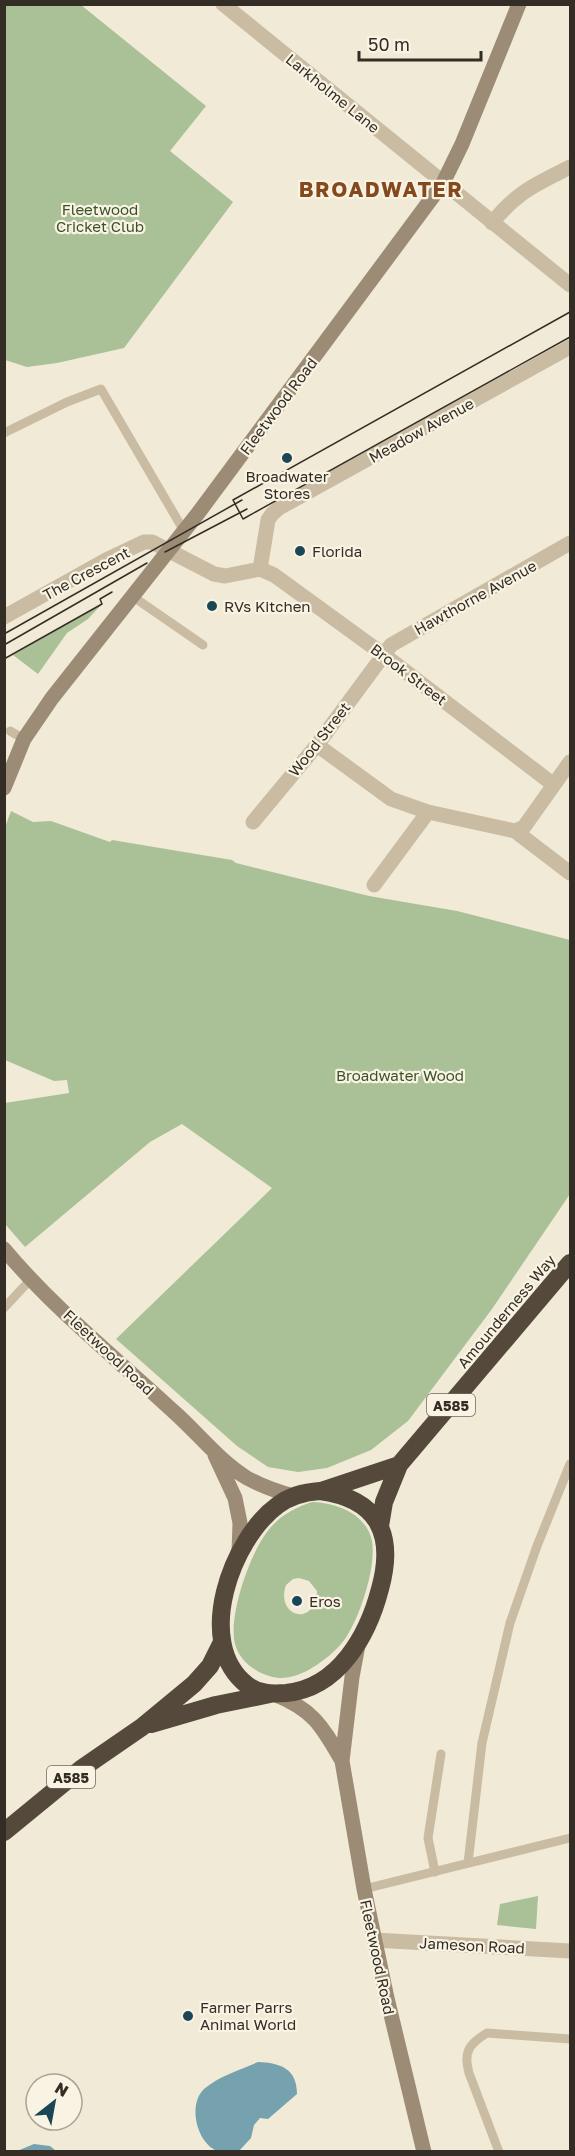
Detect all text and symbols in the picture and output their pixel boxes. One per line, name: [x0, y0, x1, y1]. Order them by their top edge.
scale bar: [359, 24, 480, 62]
text: 50 m: [368, 33, 410, 55]
street label: Larkholme Lane: [283, 50, 384, 136]
district label: BROADWATER: [299, 176, 463, 202]
park label: Fleetwood Cricket Club: [56, 200, 144, 235]
street label: Fleetwood Road: [236, 354, 320, 458]
street label: Meadow Avenue: [365, 394, 477, 466]
marker: Broadwater Stores: [280, 451, 294, 465]
place label: Broadwater Stores: [245, 467, 329, 502]
place label: Florida: [312, 542, 362, 560]
street label: The Crescent: [40, 543, 132, 603]
marker: Florida: [293, 544, 307, 558]
street label: Hawthorne Avenue: [411, 556, 539, 638]
place label: RVs Kitchen: [224, 597, 311, 615]
marker: RVs Kitchen: [205, 599, 219, 613]
street label: Brook Street: [367, 640, 451, 708]
street label: Wood Street: [284, 698, 354, 780]
park label: Broadwater Wood: [336, 1066, 464, 1084]
street label: Amounderness Way: [453, 1250, 559, 1371]
street label: Fleetwood Road: [60, 1306, 158, 1398]
road number: A585: [427, 1394, 475, 1416]
place label: Eros: [309, 1592, 341, 1610]
marker: Eros: [290, 1594, 304, 1608]
road number: A585: [47, 1766, 95, 1788]
street label: Fleetwood Road: [357, 1898, 399, 2016]
street label: Jameson Road: [419, 1933, 525, 1957]
place label: Farmer Parrs Animal World: [200, 1998, 296, 2033]
marker: Farmer Parrs Animal World: [181, 2009, 195, 2023]
north arrow: [24, 2072, 84, 2132]
text: N: [51, 2077, 72, 2101]

